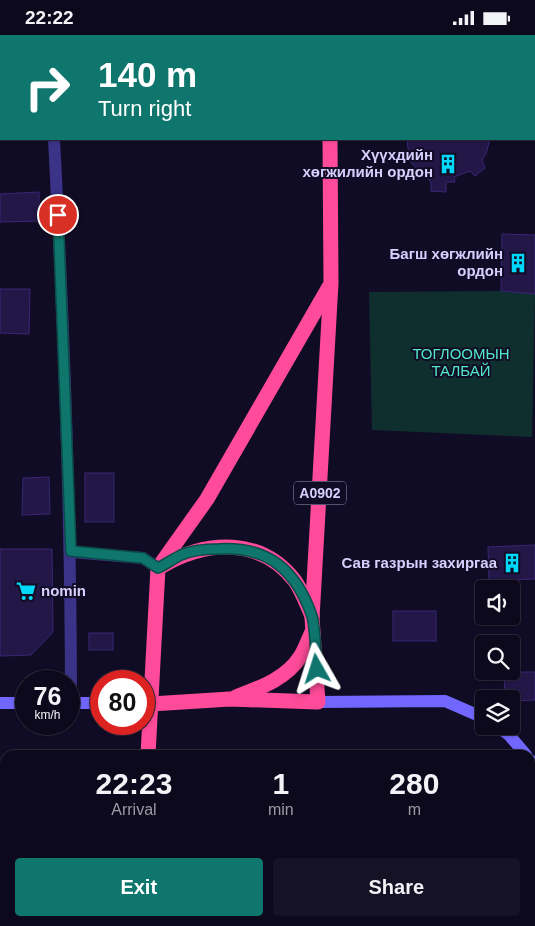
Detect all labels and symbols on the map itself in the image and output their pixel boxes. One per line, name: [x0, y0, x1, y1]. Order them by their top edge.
place label: Хүүхдийн хөгжилийн ордон: [302, 146, 433, 180]
building icon: Хүүхдийн хөгжилийн ордон: [437, 153, 459, 175]
pin: [37, 194, 79, 236]
place label: Багш хөгжлийн ордон: [390, 245, 503, 279]
building icon: Багш хөгжлийн ордон: [507, 252, 529, 274]
park label: ТОГЛООМЫН ТАЛБАЙ: [412, 345, 510, 379]
road number: A0902: [294, 481, 346, 504]
building icon: Сав газрын захиргаа: [501, 552, 523, 574]
place label: Сав газрын захиргаа: [342, 554, 498, 571]
supermarket icon: nomin: [15, 580, 37, 602]
place label: nomin: [41, 582, 86, 599]
position arrow: [290, 642, 342, 694]
speed limit sign: 80: [90, 670, 155, 735]

